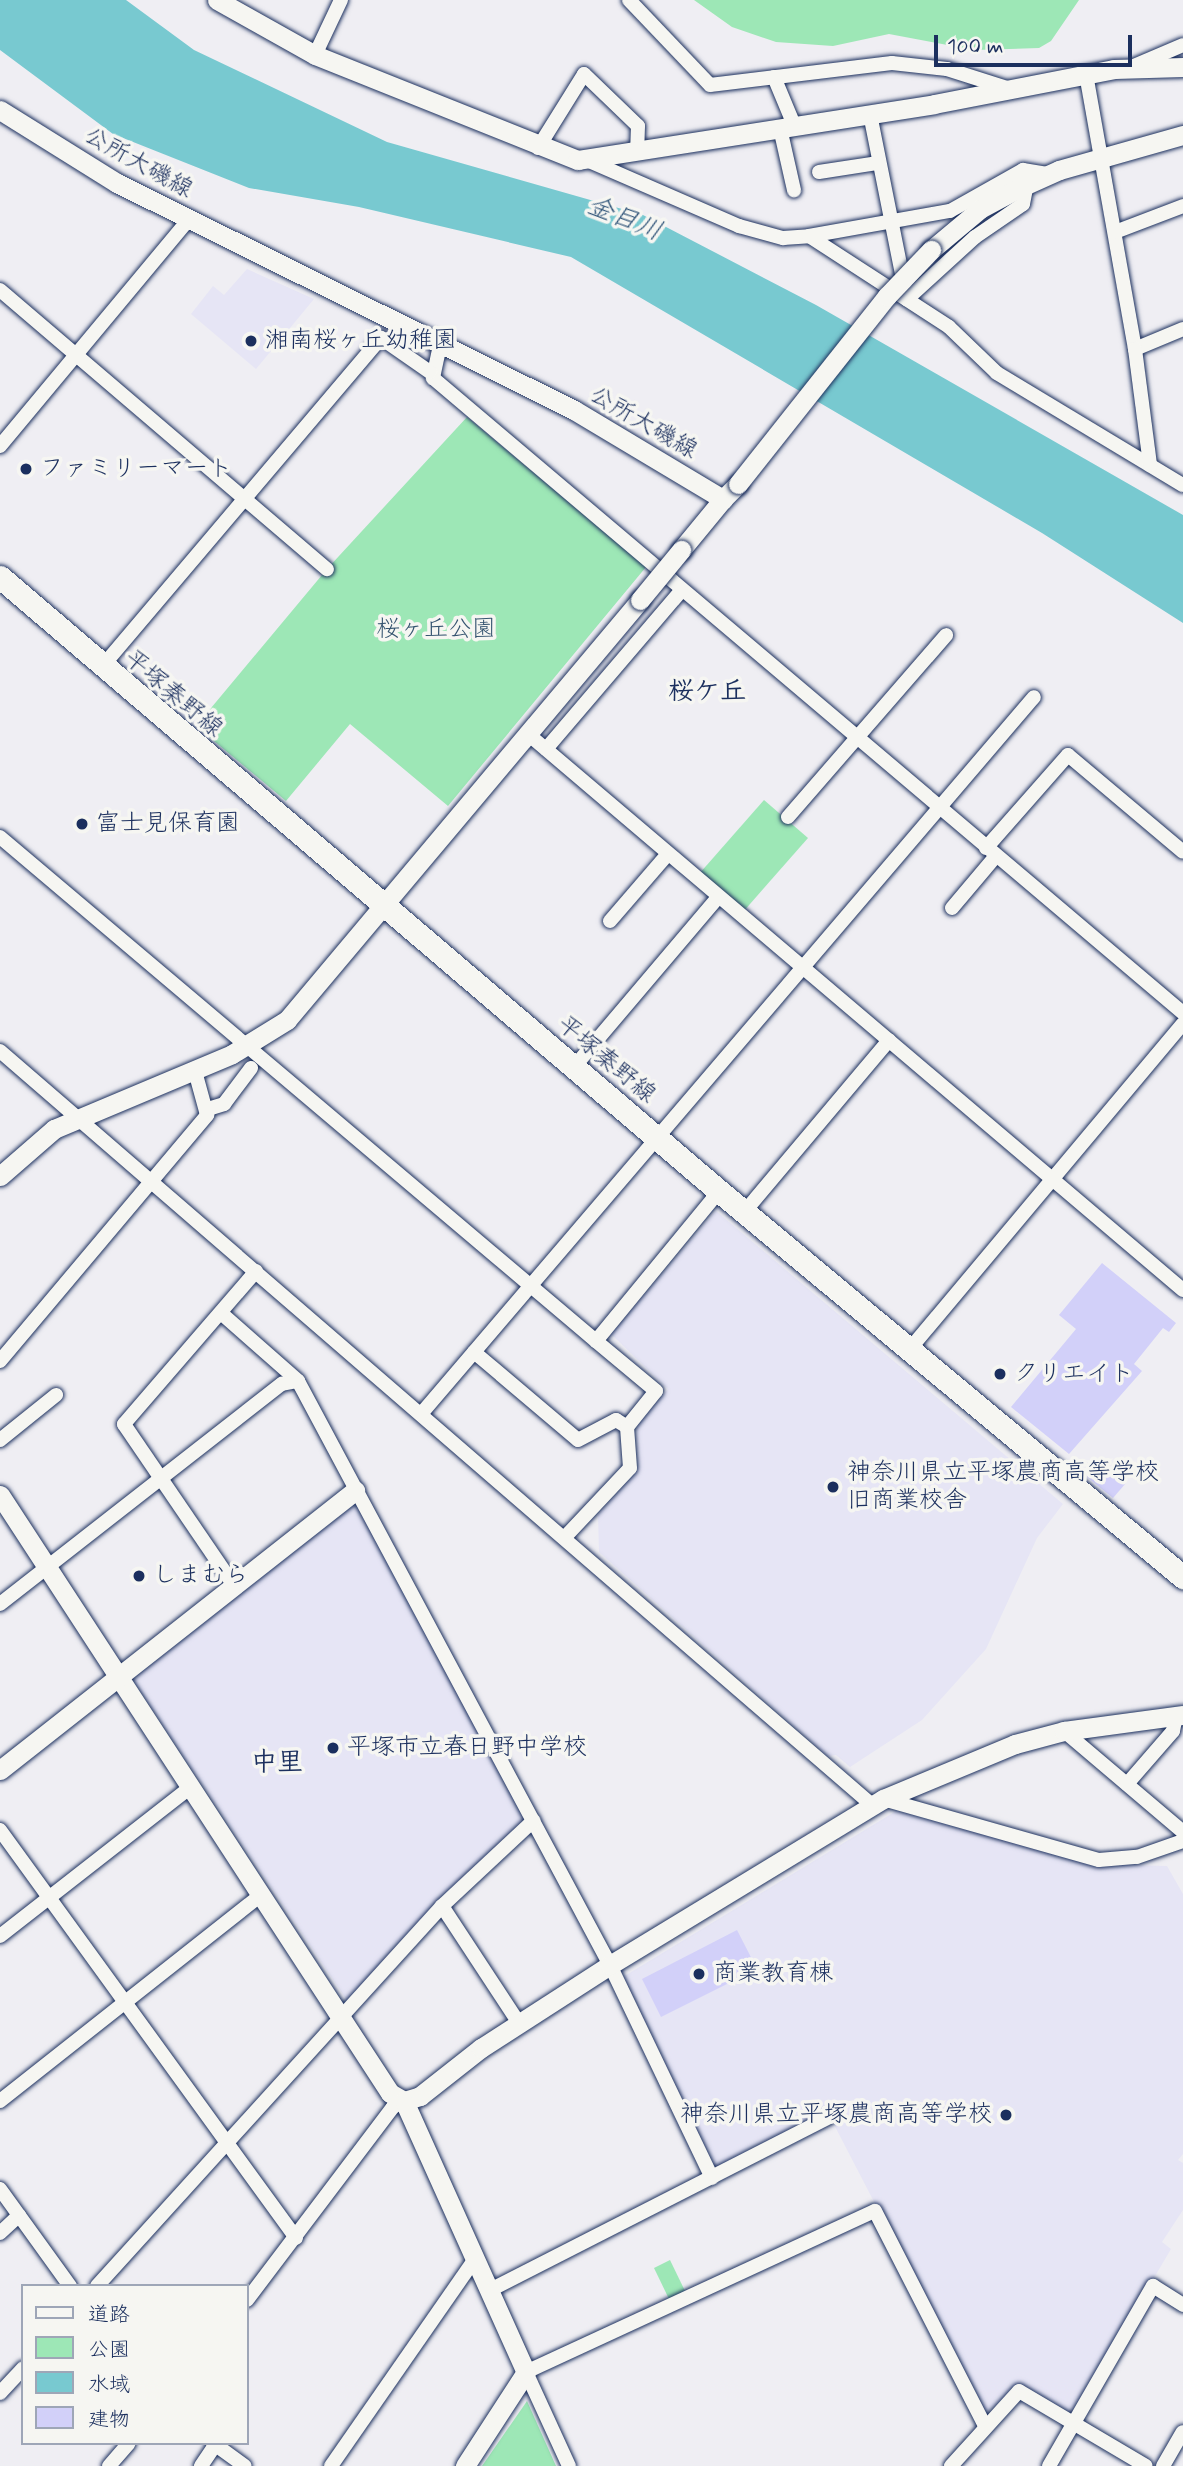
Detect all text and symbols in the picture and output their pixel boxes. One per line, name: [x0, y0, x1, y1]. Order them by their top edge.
scale bar: [938, 21, 1136, 65]
text: 100 m: [947, 33, 1003, 61]
street label: 公所大磯線: [79, 121, 197, 205]
water label: 金目川: [582, 191, 666, 249]
place label: 湘南桜ヶ丘幼稚園: [265, 327, 457, 355]
marker: 湘南桜ヶ丘幼稚園: [243, 333, 259, 349]
street label: 公所大磯線: [584, 381, 702, 465]
place label: ファミリーマート: [40, 455, 232, 483]
marker: ファミリーマート: [18, 461, 34, 477]
park label: 桜ヶ丘公園: [376, 616, 496, 644]
street label: 平塚秦野線: [118, 644, 228, 744]
district label: 桜ケ丘: [668, 677, 746, 709]
place label: 富士見保育園: [96, 810, 240, 838]
marker: 富士見保育園: [74, 816, 90, 832]
street label: 平塚秦野線: [551, 1010, 661, 1110]
place label: クリエイト: [1014, 1360, 1134, 1388]
marker: クリエイト: [992, 1366, 1008, 1382]
place label: 神奈川県立平塚農商高等学校 旧商業校舎: [847, 1459, 1159, 1515]
marker: 神奈川県立平塚農商高等学校 旧商業校舎: [825, 1479, 841, 1495]
place label: しまむら: [153, 1562, 249, 1590]
marker: しまむら: [131, 1568, 147, 1584]
place label: 平塚市立春日野中学校: [347, 1734, 587, 1762]
marker: 平塚市立春日野中学校: [325, 1740, 341, 1756]
district label: 中里: [251, 1748, 303, 1780]
place label: 商業教育棟: [713, 1960, 833, 1988]
marker: 商業教育棟: [691, 1966, 707, 1982]
place label: 神奈川県立平塚農商高等学校: [680, 2101, 992, 2129]
marker: 神奈川県立平塚農商高等学校: [998, 2107, 1014, 2123]
legend: [21, 2284, 248, 2445]
text: 道路: [88, 2301, 130, 2329]
text: 公園: [88, 2336, 130, 2364]
text: 水域: [88, 2371, 130, 2399]
text: 建物: [88, 2406, 130, 2434]

